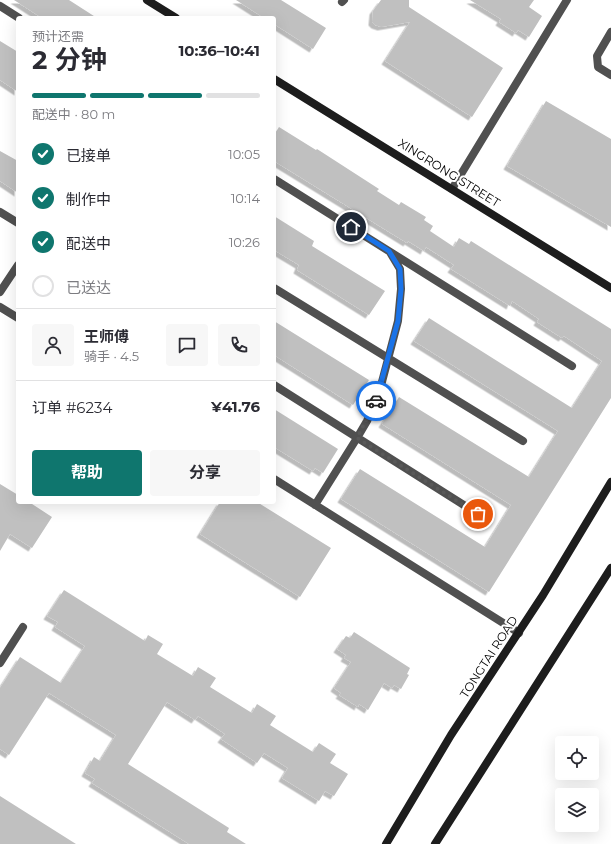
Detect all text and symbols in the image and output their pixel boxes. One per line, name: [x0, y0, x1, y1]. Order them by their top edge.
text: 预计还需: [32, 28, 84, 44]
text: 10:36–10:41: [178, 41, 260, 60]
text: 2 分钟: [32, 44, 107, 76]
text: 配送中 · 80 m: [32, 106, 115, 122]
street label: XINGRONG STREET: [396, 135, 503, 210]
icon: check: [32, 143, 54, 165]
text: 已接单: [66, 146, 111, 165]
text: 10:05: [228, 146, 260, 162]
icon: check: [32, 187, 54, 209]
text: 制作中: [66, 190, 111, 209]
text: 10:14: [231, 190, 260, 206]
pin: [334, 210, 368, 244]
icon: home: [340, 216, 362, 238]
icon: check: [32, 231, 54, 253]
text: 配送中: [66, 234, 111, 253]
text: 10:26: [229, 234, 260, 250]
text: 已送达: [66, 278, 111, 297]
button: person: [32, 324, 74, 366]
button: chat: [166, 324, 208, 366]
button: phone: [218, 324, 260, 366]
text: 王师傅: [84, 327, 129, 346]
text: 骑手 · 4.5: [84, 348, 139, 364]
courier: [356, 381, 396, 421]
icon: car: [365, 390, 387, 412]
text: ¥41.76: [211, 397, 260, 416]
text: 订单 #6234: [32, 398, 112, 417]
button: 帮助: [32, 450, 142, 496]
button: 分享: [150, 450, 260, 496]
pin: [461, 497, 495, 531]
icon: bag: [467, 503, 489, 525]
street label: TONGTAI ROAD: [456, 613, 521, 701]
map controls: [555, 736, 599, 832]
button: locate: [555, 736, 599, 780]
button: layers: [555, 788, 599, 832]

